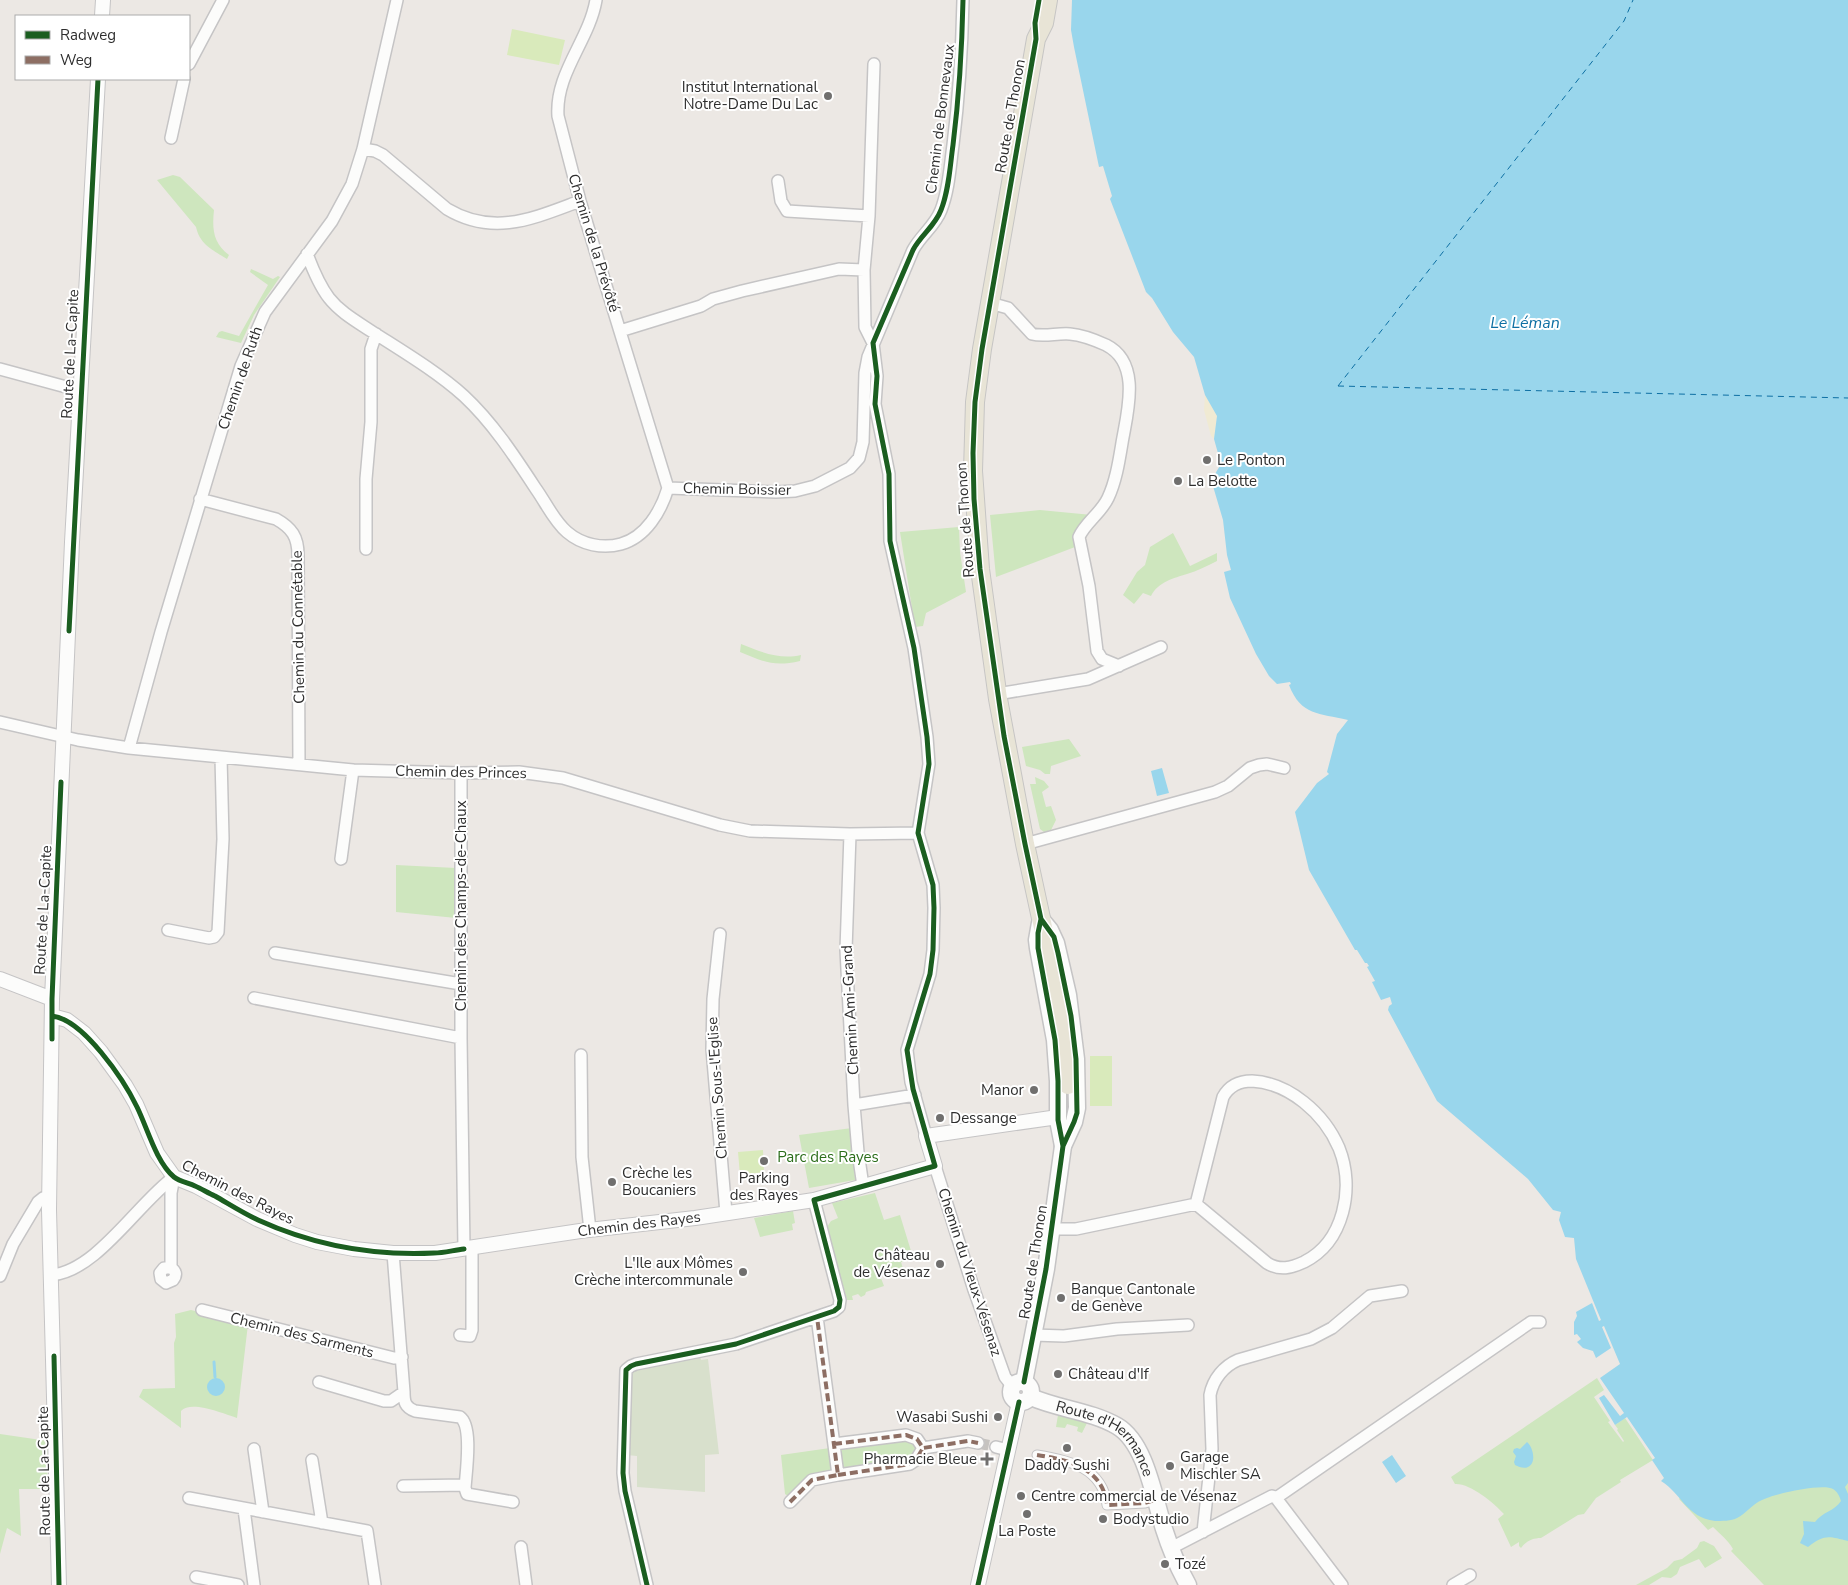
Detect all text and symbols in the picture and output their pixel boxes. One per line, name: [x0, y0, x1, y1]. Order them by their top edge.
legend: [15, 15, 190, 80]
text: Radweg: [60, 25, 116, 45]
street label: Chemin de Bonnevaux: [921, 43, 959, 195]
text: Weg: [60, 50, 92, 70]
street label: Route de Thonon: [990, 57, 1030, 175]
place label: Institut International Notre-Dame Du Lac: [682, 77, 819, 114]
marker: Institut International Notre-Dame Du Lac: [822, 90, 834, 102]
street label: Chemin de la Prévôté: [563, 171, 625, 315]
street label: Route de La-Capite: [57, 289, 83, 419]
water label: Le Léman: [1490, 312, 1560, 334]
street label: Chemin de Ruth: [213, 324, 267, 432]
place label: Le Ponton: [1217, 450, 1285, 470]
marker: Le Ponton: [1201, 454, 1213, 466]
street label: Route de Thonon: [951, 462, 979, 578]
place label: La Belotte: [1188, 471, 1257, 491]
marker: La Belotte: [1172, 475, 1184, 487]
street label: Chemin Boissier: [683, 478, 792, 500]
street label: Chemin du Connétable: [287, 550, 309, 704]
street label: Chemin des Princes: [395, 761, 527, 783]
street label: Chemin des Champs-de-Chaux: [451, 800, 471, 1012]
street label: Route de La-Capite: [30, 845, 56, 975]
street label: Chemin Ami-Grand: [837, 944, 863, 1076]
street label: Chemin Sous-l'Eglise: [702, 1016, 732, 1160]
place label: Manor: [981, 1080, 1025, 1100]
marker: Manor: [1028, 1084, 1040, 1096]
place label: Dessange: [950, 1108, 1017, 1128]
marker: Dessange: [934, 1112, 946, 1124]
park label: Parc des Rayes: [777, 1147, 879, 1167]
street label: Chemin des Rayes: [178, 1155, 298, 1229]
marker: Parking des Rayes: [758, 1155, 770, 1167]
place label: Crèche les Boucaniers: [622, 1163, 696, 1200]
place label: Parking des Rayes: [730, 1168, 798, 1205]
marker: Crèche les Boucaniers: [606, 1176, 618, 1188]
street label: Chemin du Vieux-Vésenaz: [933, 1185, 1007, 1359]
street label: Route de Thonon: [1014, 1203, 1052, 1321]
street label: Chemin des Rayes: [576, 1207, 702, 1241]
place label: Château de Vésenaz: [853, 1245, 930, 1282]
place label: L'Ile aux Mômes Crèche intercommunale: [574, 1253, 733, 1290]
marker: Château de Vésenaz: [934, 1258, 946, 1270]
marker: L'Ile aux Mômes Crèche intercommunale: [737, 1266, 749, 1278]
place label: Banque Cantonale de Genève: [1071, 1279, 1195, 1316]
marker: Banque Cantonale de Genève: [1055, 1292, 1067, 1304]
street label: Chemin des Sarments: [228, 1307, 376, 1363]
place label: Château d'If: [1068, 1364, 1150, 1384]
marker: Château d'If: [1052, 1368, 1064, 1380]
street label: Route d'Hermance: [1054, 1396, 1158, 1479]
street label: Route de La-Capite: [33, 1406, 55, 1536]
place label: Wasabi Sushi: [896, 1407, 988, 1427]
marker: Wasabi Sushi: [992, 1411, 1004, 1423]
marker: Daddy Sushi: [1061, 1442, 1073, 1454]
place label: Garage Mischler SA: [1180, 1447, 1261, 1484]
place label: Pharmacie Bleue: [864, 1449, 977, 1469]
marker: Pharmacie Bleue: [981, 1453, 993, 1465]
place label: Daddy Sushi: [1025, 1455, 1110, 1475]
marker: Garage Mischler SA: [1164, 1460, 1176, 1472]
place label: Centre commercial de Vésenaz: [1031, 1486, 1237, 1506]
marker: Centre commercial de Vésenaz: [1015, 1490, 1027, 1502]
marker: La Poste: [1021, 1508, 1033, 1520]
place label: Bodystudio: [1113, 1509, 1189, 1529]
marker: Bodystudio: [1097, 1513, 1109, 1525]
place label: La Poste: [998, 1521, 1056, 1541]
place label: Tozé: [1175, 1554, 1206, 1574]
marker: Tozé: [1159, 1558, 1171, 1570]

